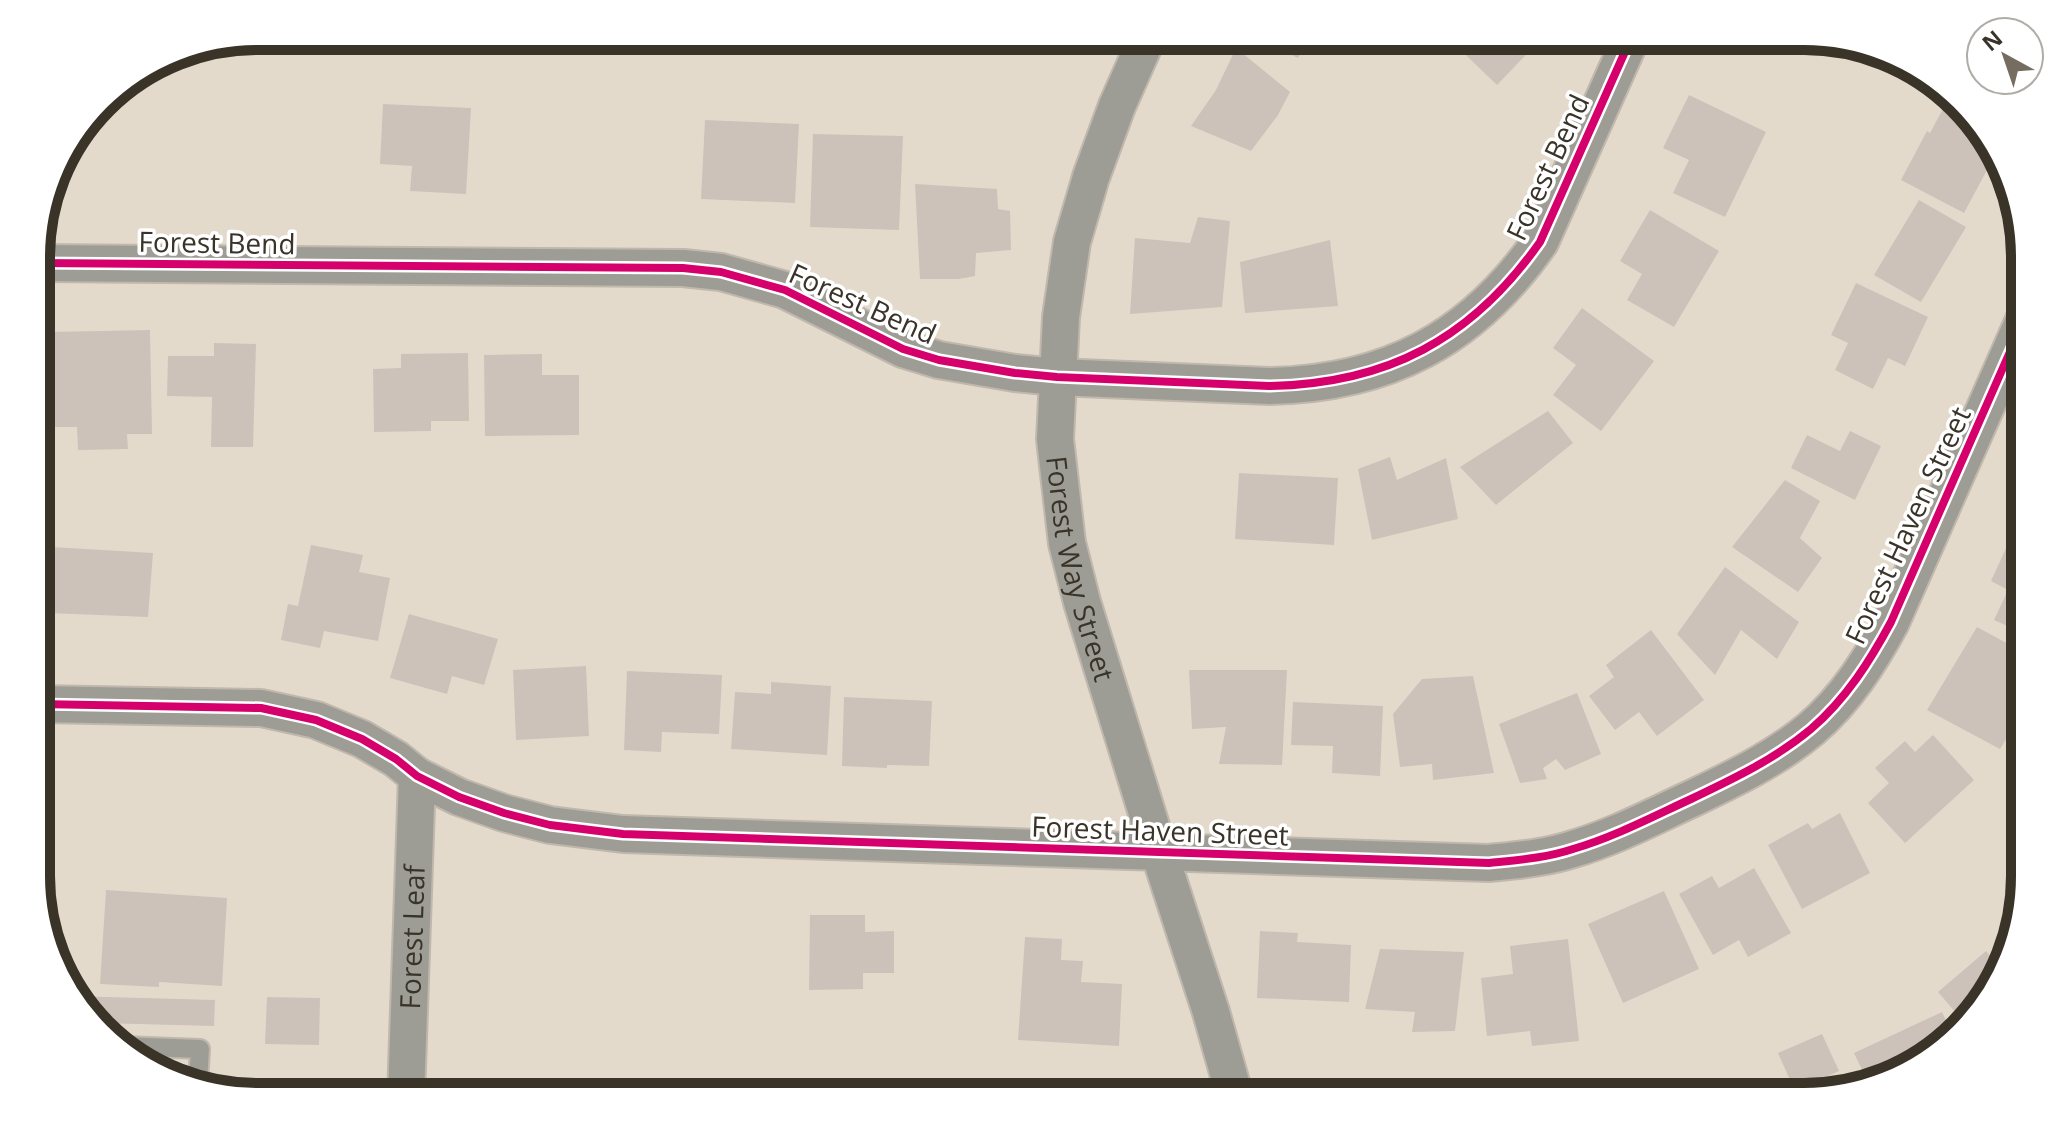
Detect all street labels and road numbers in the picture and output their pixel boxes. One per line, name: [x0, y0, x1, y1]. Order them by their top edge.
street label: Forest Bend: [1497, 88, 1597, 246]
street label: Forest Bend: [138, 222, 296, 262]
street label: Forest Bend: [783, 254, 943, 352]
street label: Forest Haven Street: [1835, 400, 1979, 650]
street label: Forest Way Street: [1038, 454, 1124, 686]
street label: Forest Haven Street: [1031, 807, 1289, 853]
street label: Forest Leaf: [390, 863, 433, 1010]

